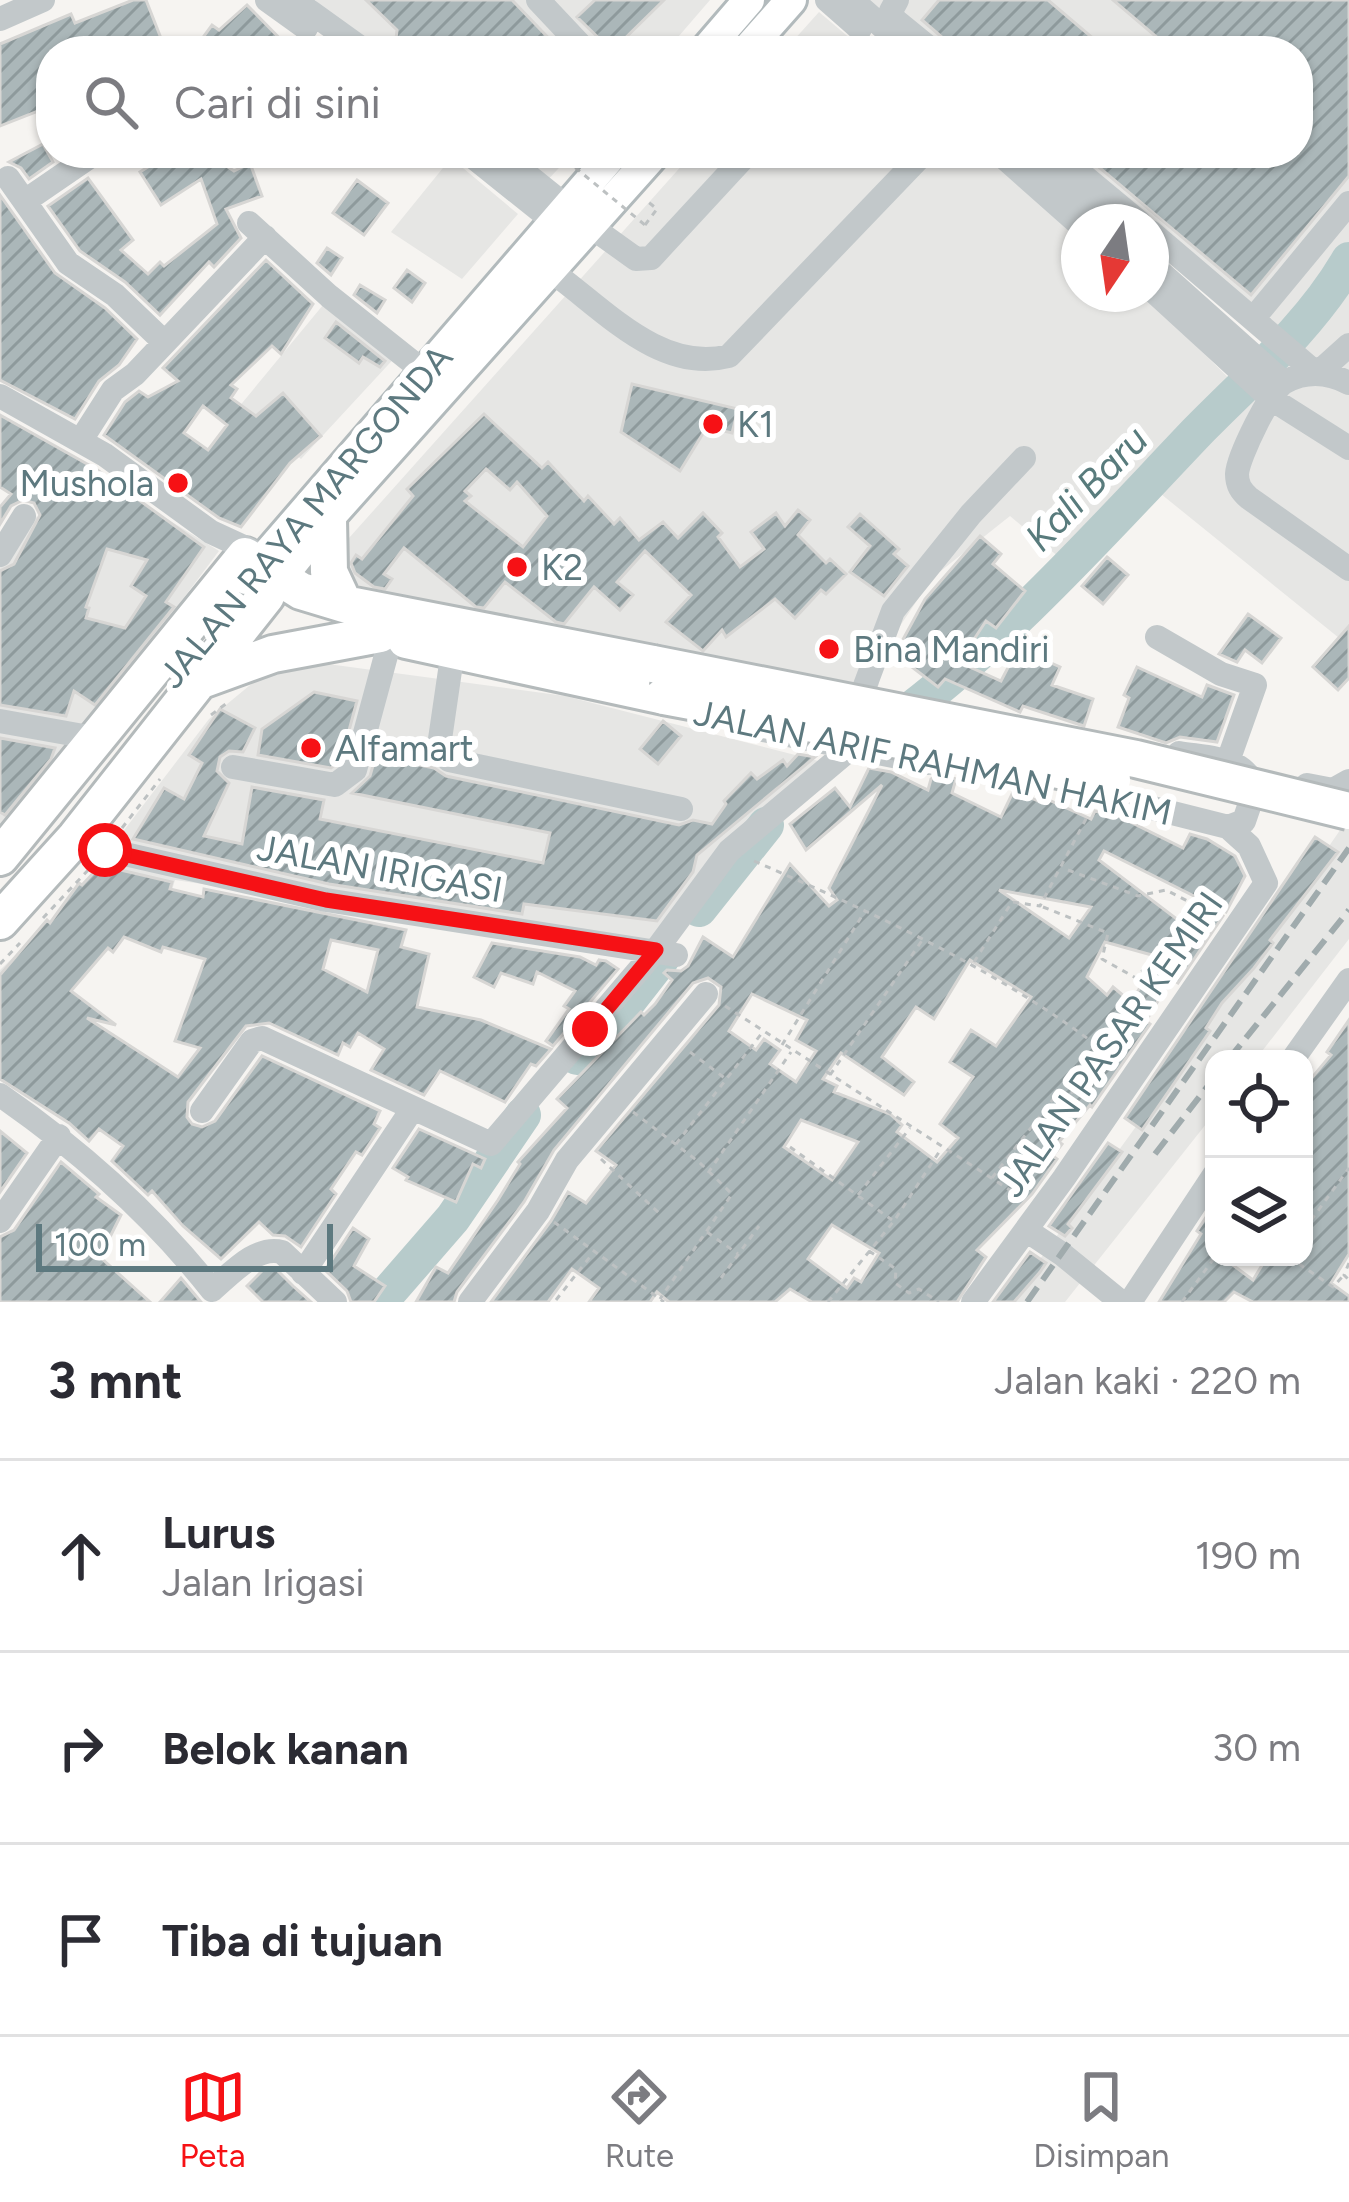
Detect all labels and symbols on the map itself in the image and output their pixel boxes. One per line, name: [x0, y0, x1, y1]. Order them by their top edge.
north arrow: [1061, 204, 1169, 312]
street label: JALAN RAYA MARGONDA: [149, 336, 462, 696]
place label: K1: [737, 403, 774, 446]
marker: K1: [700, 411, 726, 437]
water label: Kali Baru: [1015, 416, 1157, 561]
place label: Mushola: [19, 462, 154, 505]
marker: Mushola: [165, 470, 191, 496]
place label: K2: [541, 546, 583, 589]
marker: K2: [504, 554, 530, 580]
place label: Bina Mandiri: [853, 628, 1050, 671]
marker: Bina Mandiri: [816, 636, 842, 662]
street label: JALAN ARIF RAHMAN HAKIM: [690, 691, 1176, 834]
place label: Alfamart: [335, 727, 474, 770]
marker: Alfamart: [298, 735, 324, 761]
route start: [78, 823, 132, 877]
street label: JALAN IRIGASI: [254, 826, 506, 911]
street label: JALAN PASAR KEMIRI: [989, 884, 1232, 1205]
route end: [563, 1002, 617, 1056]
scale bar: [36, 1218, 333, 1271]

